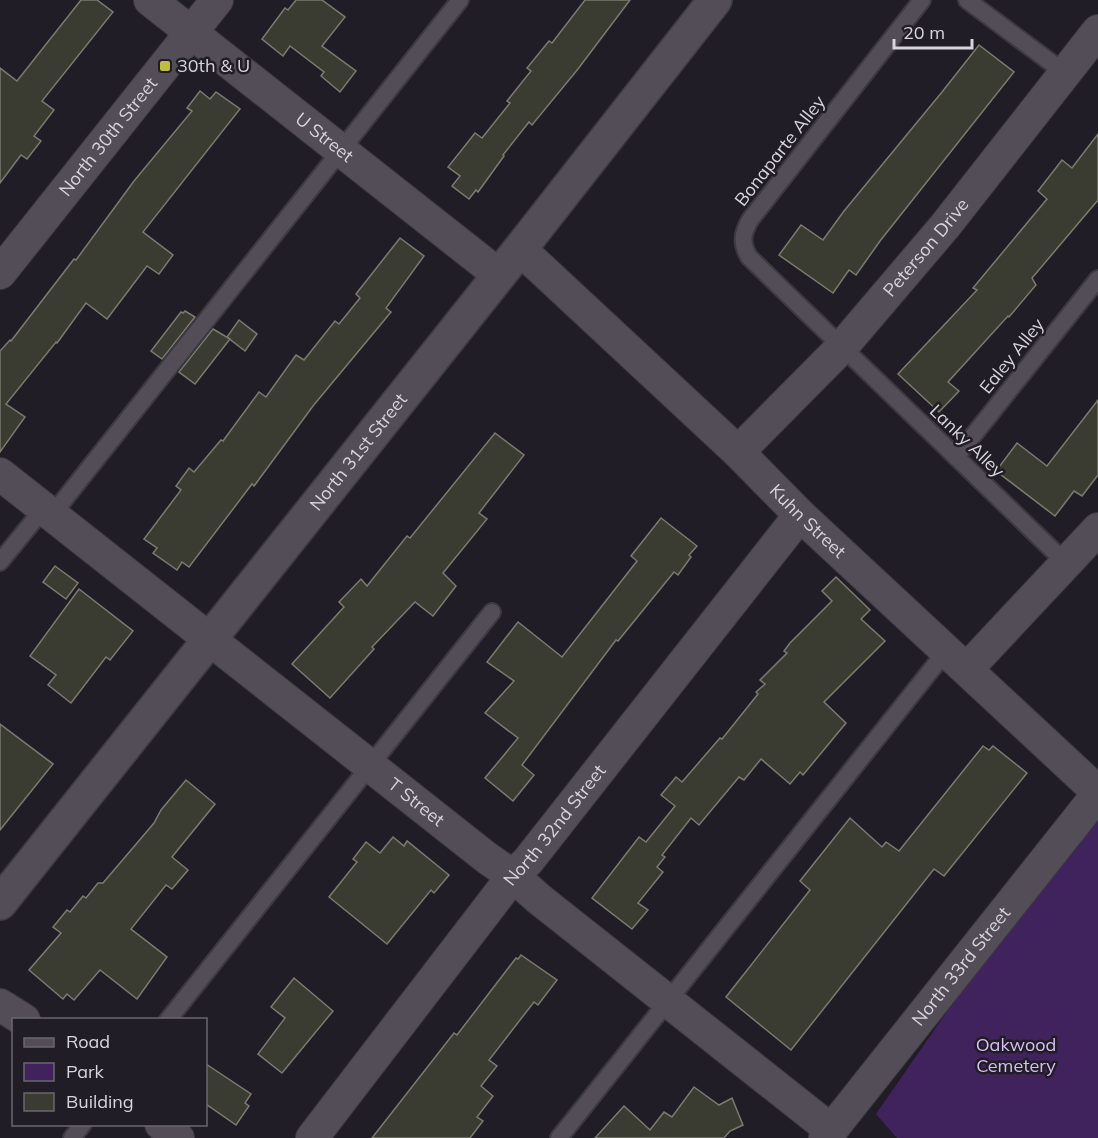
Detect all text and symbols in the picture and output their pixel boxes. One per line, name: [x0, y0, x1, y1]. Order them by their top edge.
scale bar: [894, 12, 972, 50]
text: 20 m: [903, 21, 945, 44]
place label: 30th & U: [177, 54, 250, 77]
marker: 30th & U: [158, 59, 172, 73]
street label: North 30th Street: [54, 72, 162, 201]
street label: Bonaparte Alley: [729, 90, 830, 211]
street label: U Street: [291, 107, 358, 167]
street label: Peterson Drive: [878, 193, 973, 301]
street label: Ealey Alley: [974, 313, 1049, 398]
street label: North 31st Street: [304, 388, 412, 515]
street label: Lanky Alley: [925, 399, 1010, 482]
street label: Kuhn Street: [765, 479, 851, 563]
street label: North 32nd Street: [498, 760, 610, 890]
street label: T Street: [384, 772, 449, 831]
street label: North 33rd Street: [906, 902, 1015, 1030]
legend: [12, 1018, 207, 1126]
text: Road: [66, 1030, 110, 1053]
park label: Oakwood Cemetery: [976, 1033, 1056, 1077]
text: Park: [66, 1060, 105, 1083]
text: Building: [66, 1090, 134, 1113]

